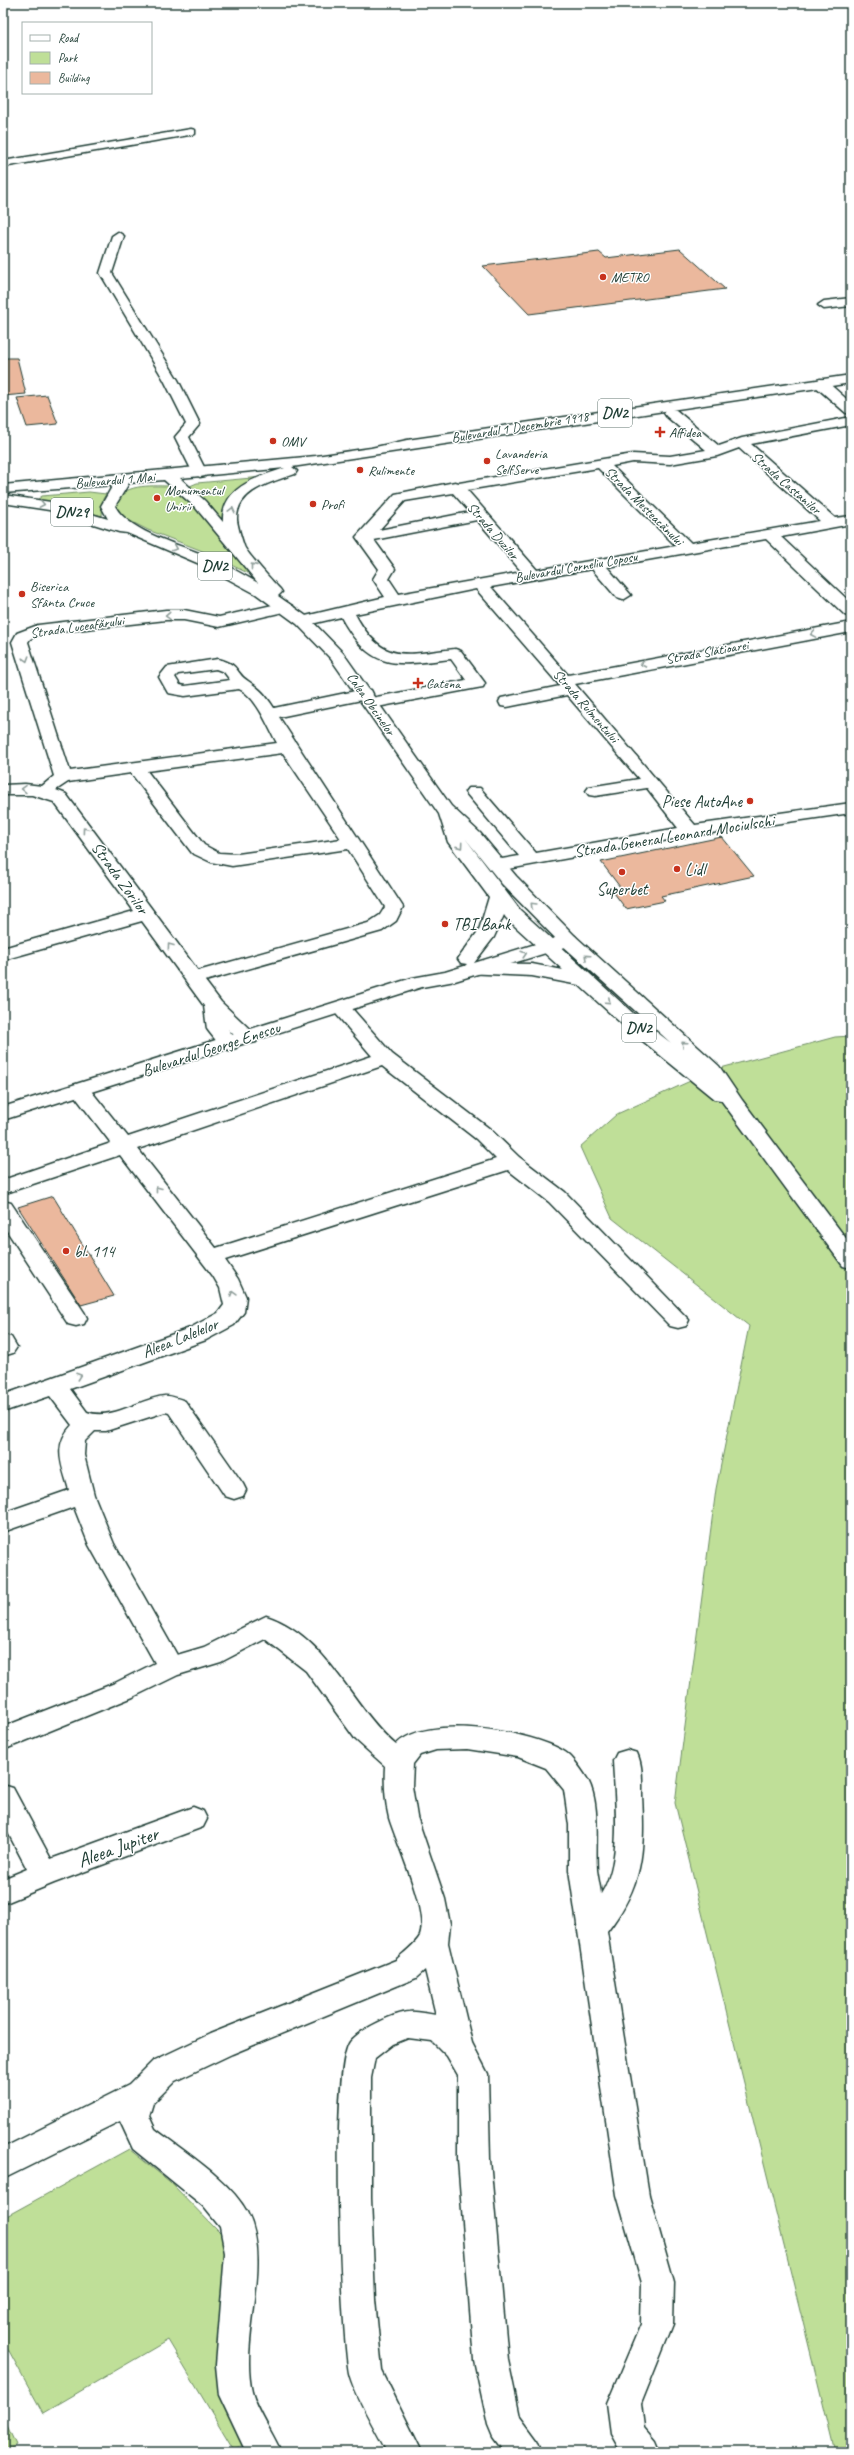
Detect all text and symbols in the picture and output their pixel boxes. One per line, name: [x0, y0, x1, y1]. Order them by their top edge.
legend: [22, 22, 152, 94]
text: Road: [58, 30, 80, 46]
text: Park: [58, 50, 79, 66]
text: Building: [58, 70, 90, 86]
place label: METRO: [611, 269, 650, 286]
marker: METRO: [598, 272, 608, 282]
road number: DN2: [598, 399, 632, 427]
street label: Bulevardul 1 Decembrie 1918: [450, 407, 591, 446]
place label: Affidea: [669, 424, 702, 441]
marker: Affidea: [654, 426, 666, 438]
place label: OMV: [281, 433, 308, 450]
marker: OMV: [268, 436, 278, 446]
place label: Lavanderia SelfServe: [495, 445, 548, 478]
street label: Strada Castanilor: [748, 448, 825, 518]
marker: Lavanderia SelfServe: [482, 456, 492, 466]
place label: Rulimente: [368, 462, 415, 479]
street label: Strada Mesteacănului: [601, 463, 689, 551]
marker: Rulimente: [355, 465, 365, 475]
street label: Bulevardul 1 Mai: [75, 468, 158, 492]
place label: Monumentul Unirii: [165, 482, 226, 515]
marker: Monumentul Unirii: [152, 493, 162, 503]
place label: Profi: [321, 496, 345, 513]
road number: DN29: [51, 498, 93, 526]
marker: Profi: [308, 499, 318, 509]
street label: Strada Duzilor: [464, 499, 523, 564]
one-way arrow: [39, 500, 45, 508]
one-way arrow: [227, 506, 235, 513]
one-way arrow: [170, 543, 178, 551]
street label: Bulevardul Corneliu Coposu: [513, 548, 639, 586]
road number: DN2: [198, 552, 232, 580]
one-way arrow: [251, 564, 258, 571]
place label: Biserica Sfânta Cruce: [30, 578, 96, 611]
marker: Biserica Sfânta Cruce: [17, 589, 27, 599]
one-way arrow: [165, 611, 171, 620]
street label: Strada Luceafărului: [29, 612, 127, 642]
one-way arrow: [809, 629, 816, 638]
street label: Strada Slătioarei: [665, 636, 752, 668]
one-way arrow: [21, 655, 30, 662]
one-way arrow: [640, 660, 646, 668]
street label: Strada Rulmentului: [550, 666, 624, 748]
street label: Calea Obcinelor: [343, 669, 399, 739]
place label: Catena: [426, 675, 461, 692]
marker: Catena: [413, 678, 423, 688]
one-way arrow: [21, 785, 27, 793]
place label: Piese AutoAne: [662, 791, 743, 812]
marker: Piese AutoAne: [745, 796, 755, 806]
street label: Strada General Leonard Mociulschi: [573, 809, 778, 862]
one-way arrow: [83, 827, 90, 834]
street label: Strada Zorilor: [87, 838, 154, 920]
one-way arrow: [455, 842, 463, 849]
place label: Lidl: [685, 859, 708, 880]
marker: Lidl: [672, 864, 682, 874]
marker: Superbet: [617, 867, 627, 877]
place label: Superbet: [597, 879, 650, 900]
one-way arrow: [530, 902, 538, 910]
place label: TBI Bank: [453, 914, 512, 935]
marker: TBI Bank: [440, 919, 450, 929]
one-way arrow: [168, 944, 175, 951]
one-way arrow: [521, 950, 528, 959]
one-way arrow: [584, 954, 592, 962]
one-way arrow: [603, 996, 611, 1003]
road number: DN2: [622, 1014, 656, 1042]
street label: Bulevardul George Enescu: [139, 1016, 284, 1081]
one-way arrow: [681, 1042, 688, 1049]
one-way arrow: [156, 1187, 163, 1194]
place label: bl. 114: [74, 1241, 117, 1262]
marker: bl. 114: [61, 1246, 71, 1256]
one-way arrow: [230, 1291, 238, 1298]
street label: Aleea Lalelelor: [139, 1313, 223, 1363]
one-way arrow: [76, 1372, 83, 1381]
street label: Aleea Jupiter: [74, 1820, 164, 1873]

